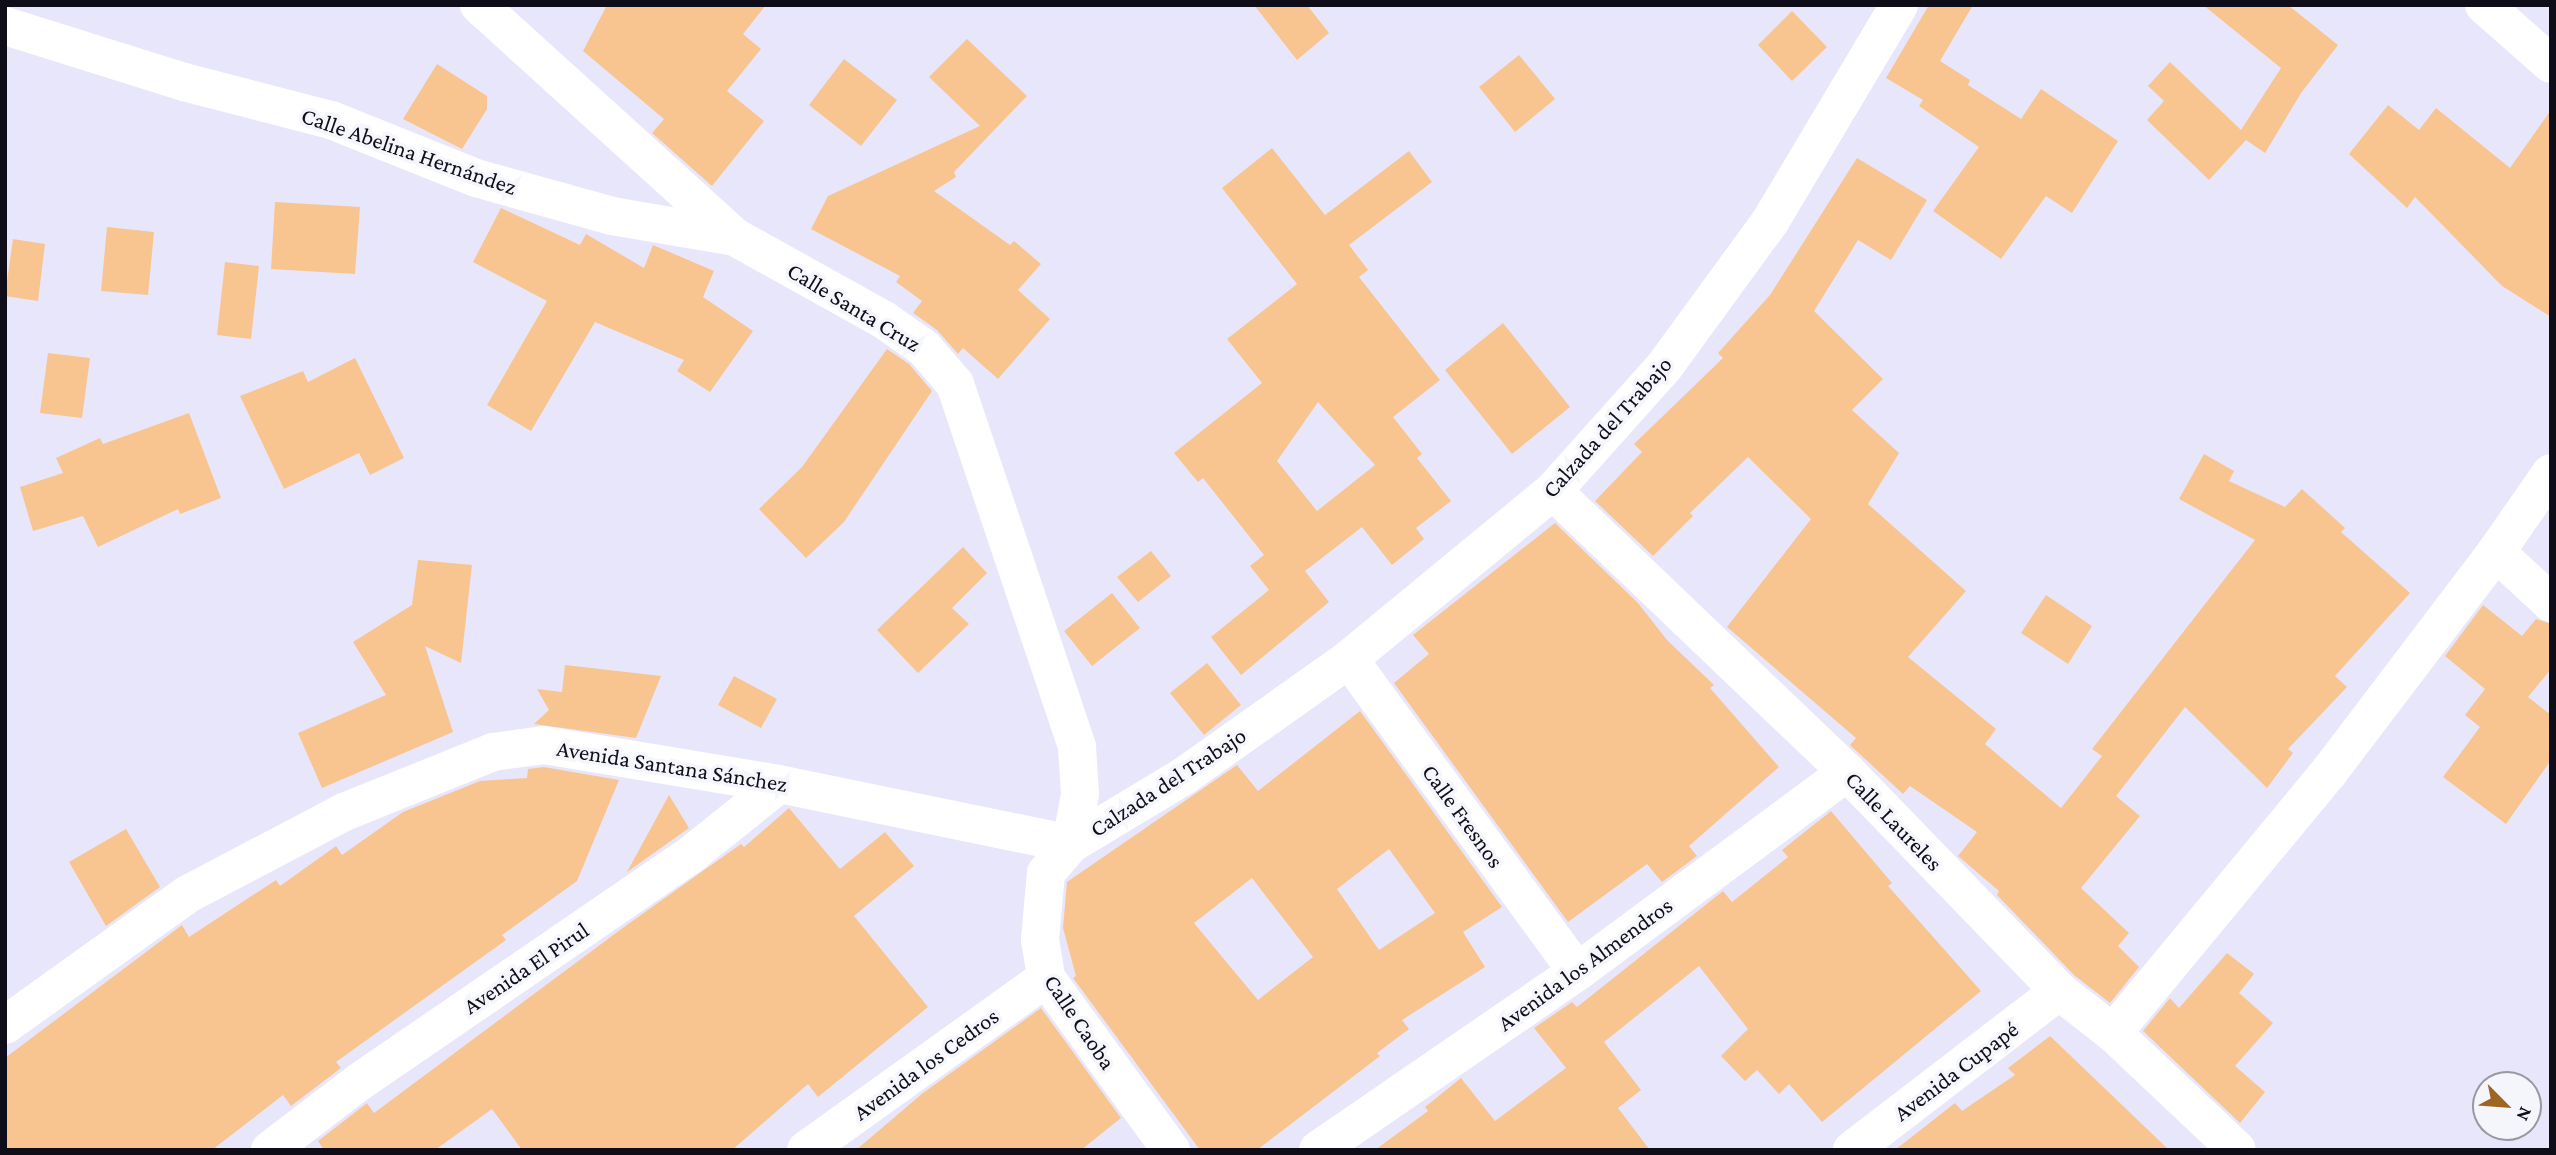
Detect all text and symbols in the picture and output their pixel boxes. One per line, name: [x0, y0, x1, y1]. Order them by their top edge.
street label: Calle Abelina Hernández: [298, 101, 520, 201]
street label: Calle Santa Cruz: [782, 256, 926, 358]
street label: Calzada del Trabajo: [1536, 351, 1678, 503]
street label: Calzada del Trabajo: [1085, 721, 1251, 843]
street label: Avenida Santana Sánchez: [555, 734, 789, 798]
street label: Calle Fresnos: [1416, 759, 1510, 873]
street label: Calle Laureles: [1840, 765, 1948, 877]
street label: Avenida los Almendros: [1492, 891, 1678, 1037]
street label: Avenida El Pirul: [458, 916, 594, 1020]
street label: Calle Caoba: [1038, 969, 1122, 1075]
street label: Avenida los Cedros: [848, 1002, 1004, 1126]
street label: Avenida Cupapé: [1888, 1015, 2024, 1127]
north arrow: [2472, 1071, 2542, 1141]
text: N: [2512, 1104, 2537, 1125]

